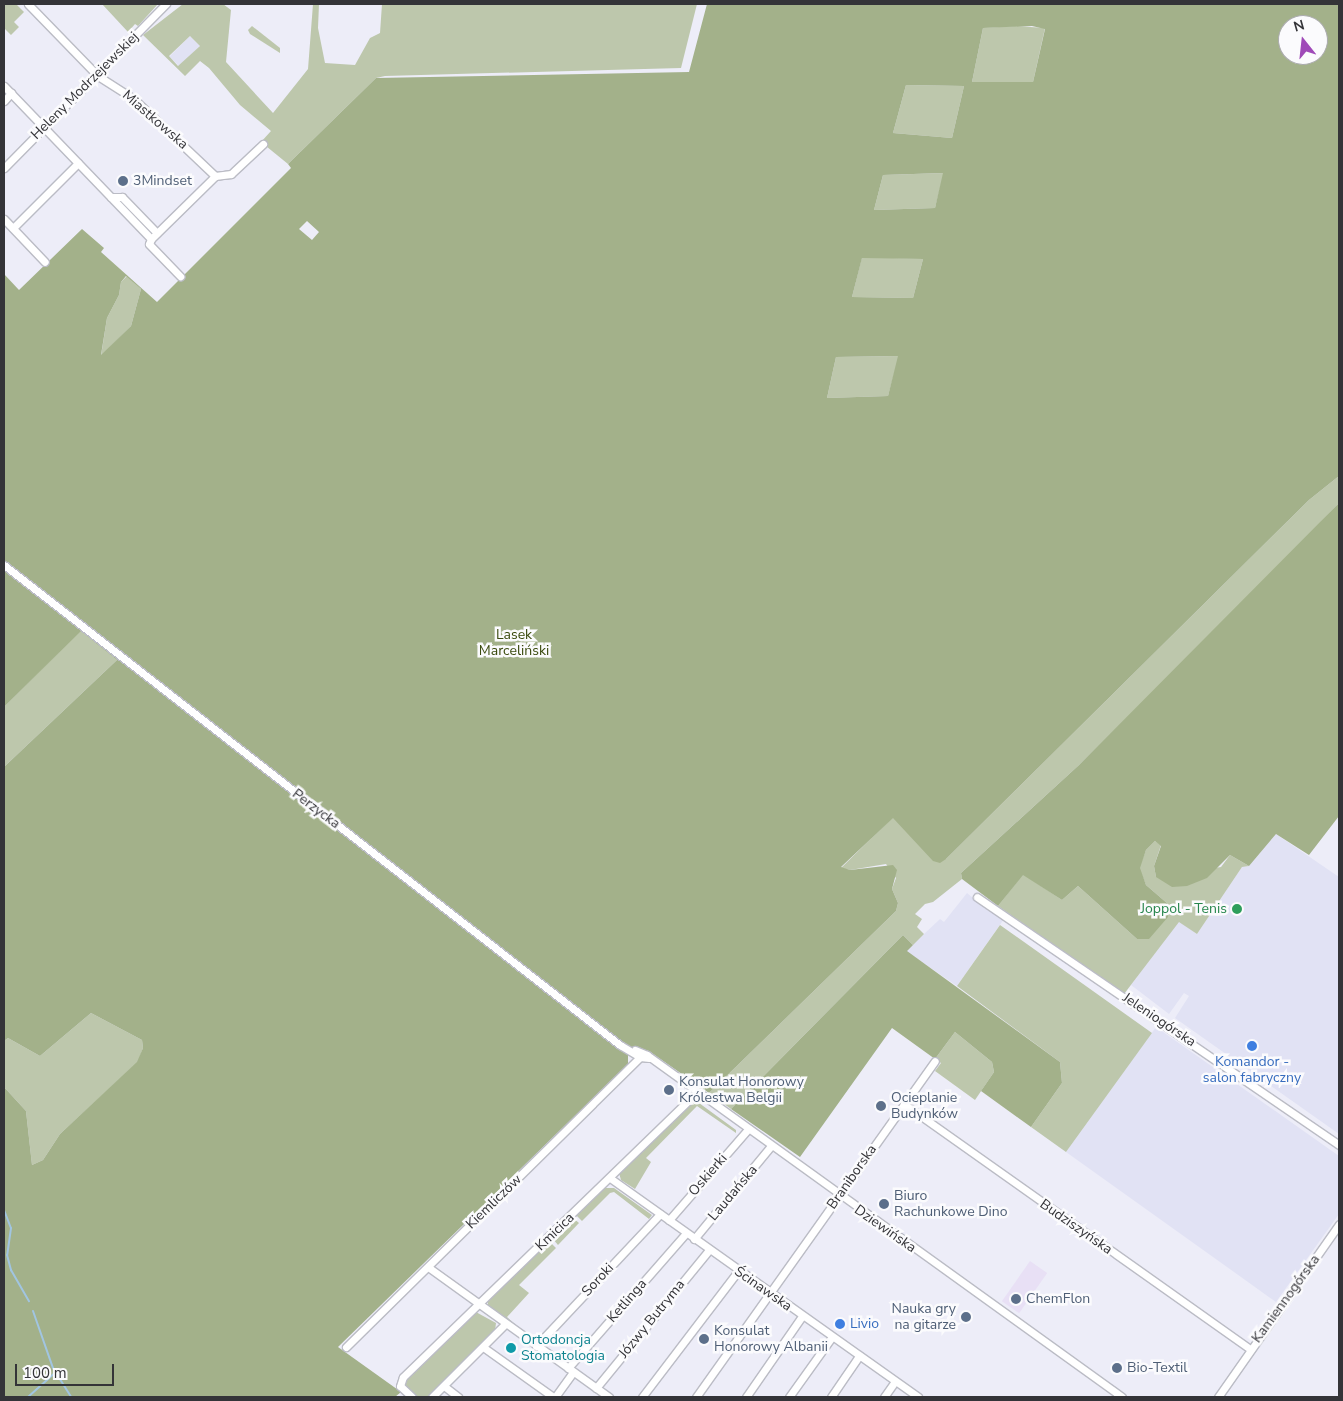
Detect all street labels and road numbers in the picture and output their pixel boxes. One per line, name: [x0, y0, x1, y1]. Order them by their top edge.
street label: Heleny Modrzejewskiej: [28, 29, 142, 143]
street label: Miastkowska: [119, 87, 191, 153]
street label: Perzycka: [289, 786, 343, 832]
street label: Jeleniogórska: [1119, 989, 1199, 1051]
street label: Braniborska: [824, 1141, 880, 1213]
street label: Oskierki: [685, 1150, 731, 1200]
street label: Laudańska: [705, 1162, 761, 1224]
street label: Kiemliczów: [463, 1171, 525, 1233]
street label: Budziszyńska: [1037, 1196, 1115, 1258]
street label: Dziewińska: [851, 1202, 919, 1256]
street label: Kmicica: [532, 1209, 578, 1255]
street label: Kamiennogórska: [1248, 1252, 1324, 1346]
street label: Soroki: [578, 1260, 618, 1300]
street label: Ścinawska: [731, 1263, 795, 1315]
street label: Ketlinga: [604, 1276, 650, 1326]
street label: Józwy Butryma: [615, 1277, 689, 1361]

